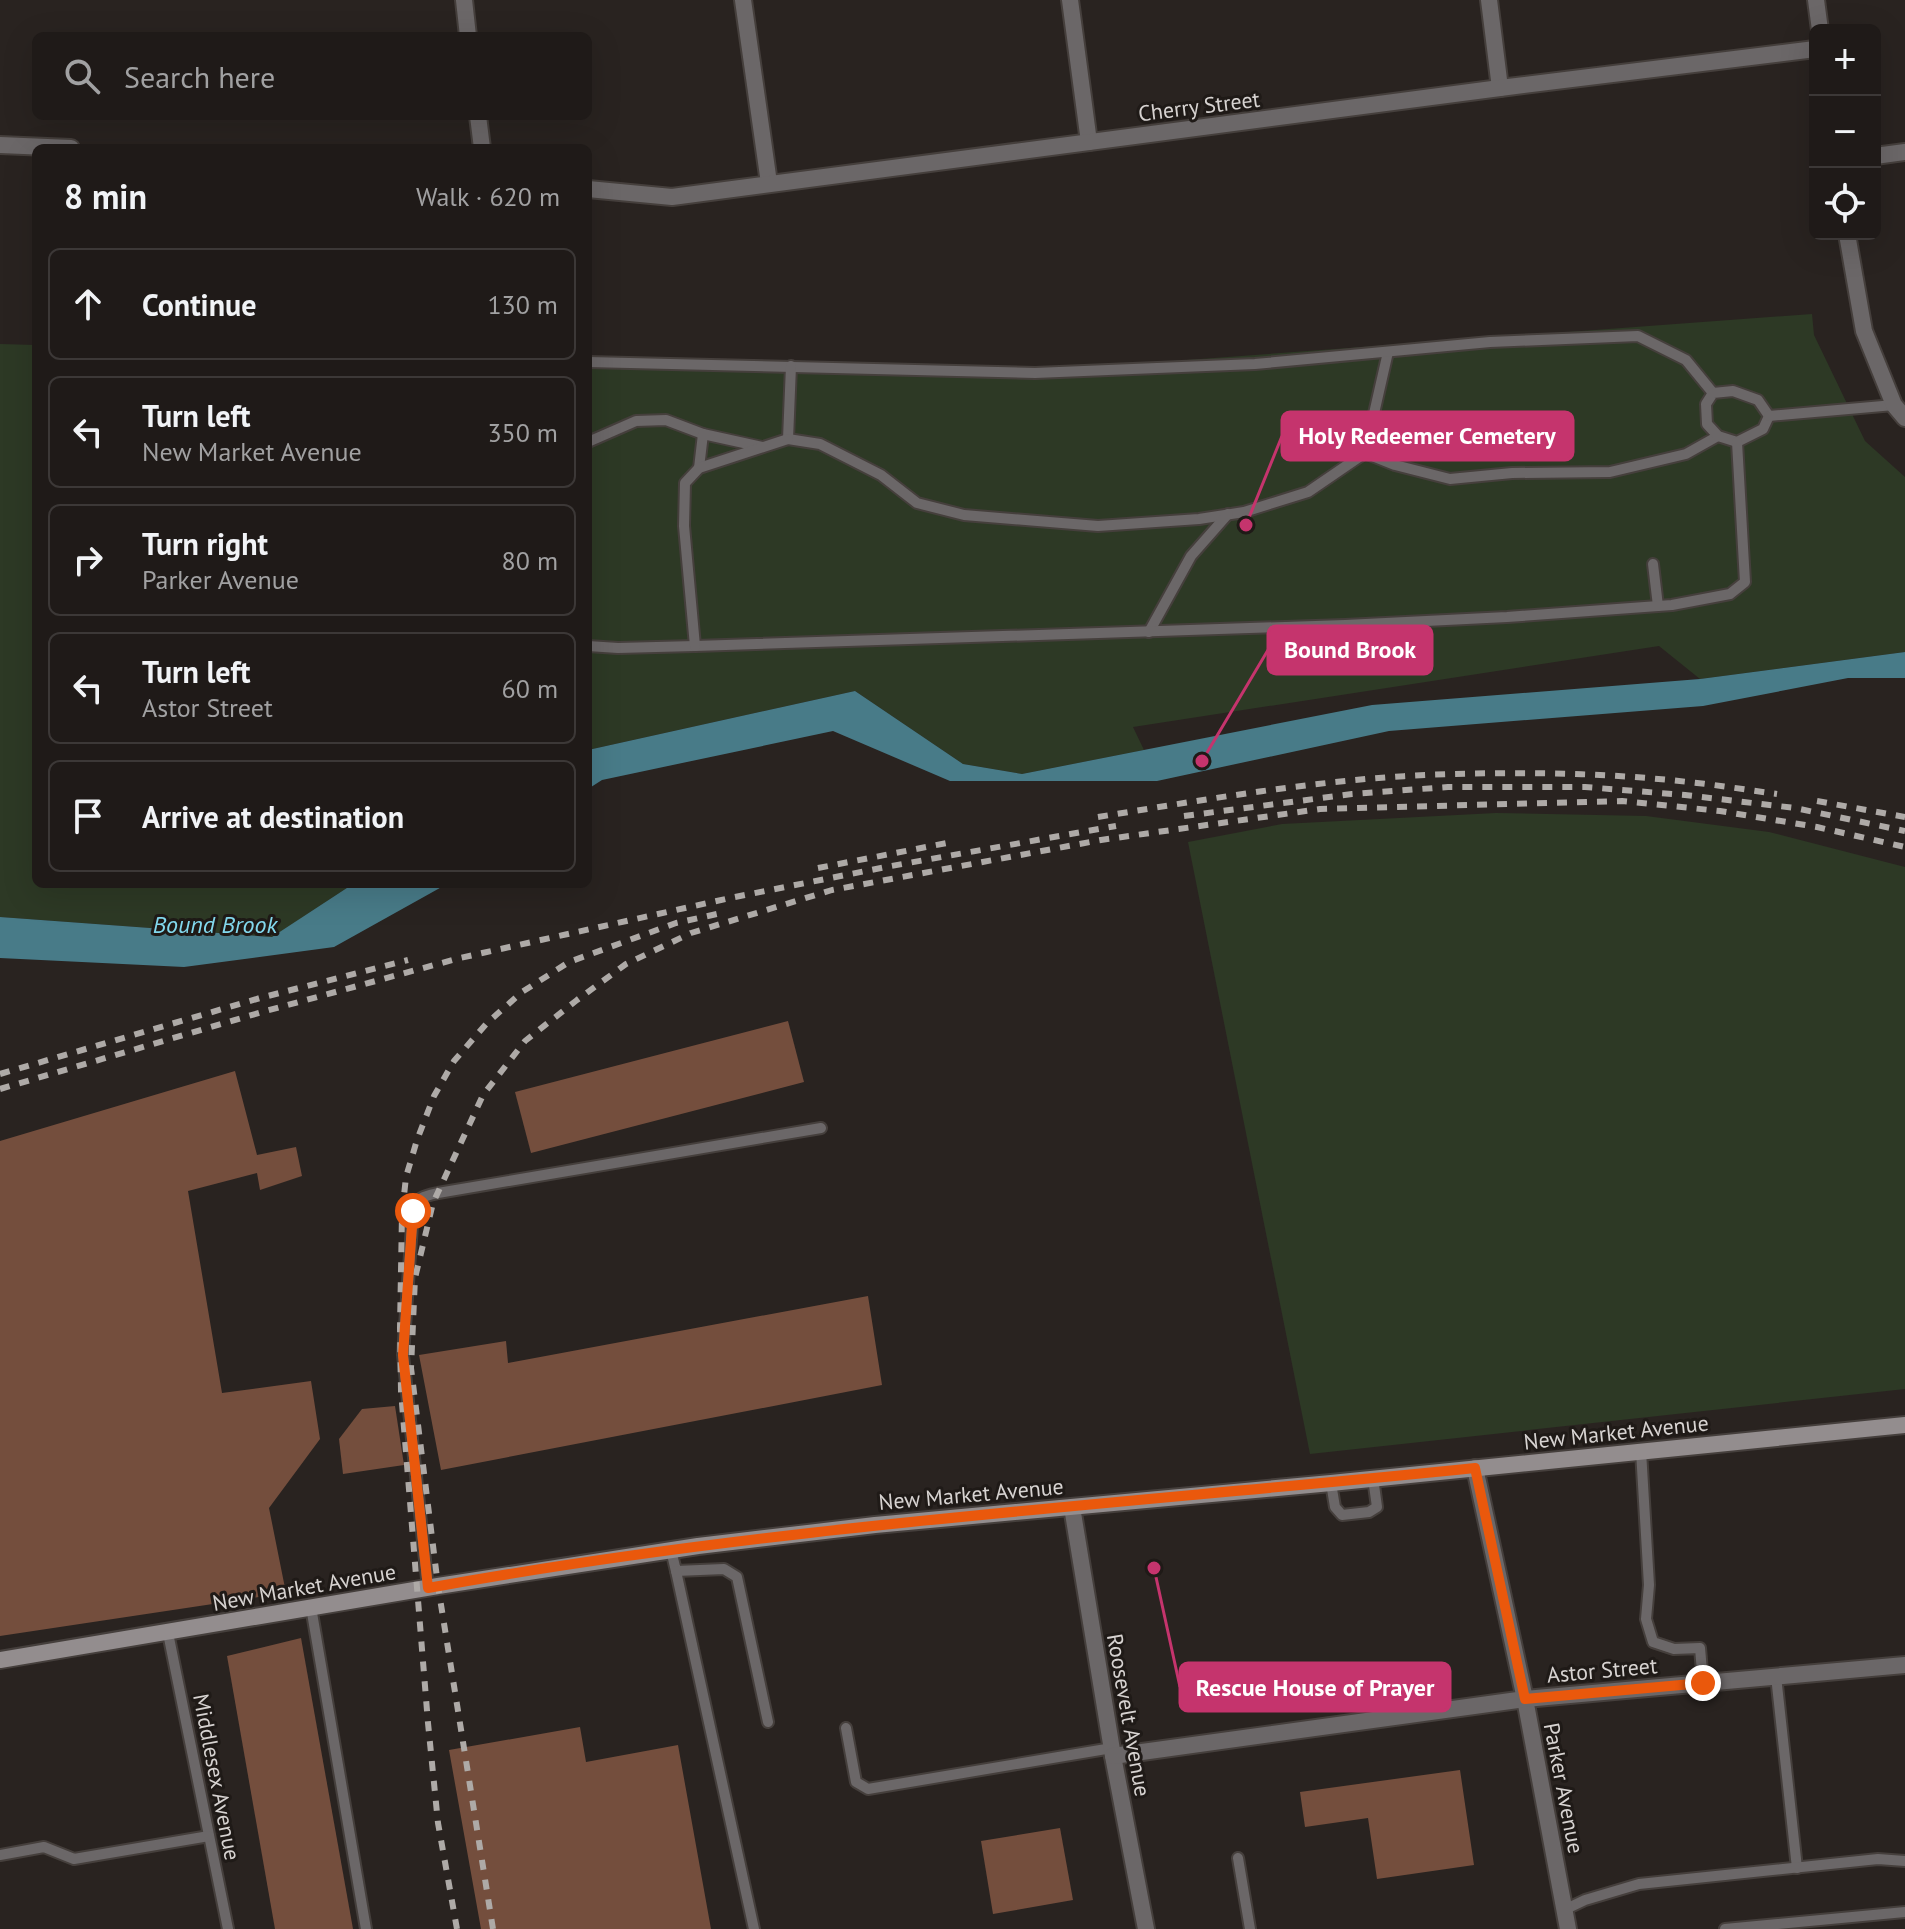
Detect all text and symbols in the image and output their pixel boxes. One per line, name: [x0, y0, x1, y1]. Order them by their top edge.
map controls: [1809, 24, 1881, 240]
button: +: [1809, 24, 1881, 96]
search box: [32, 32, 592, 120]
icon: search: [60, 54, 104, 98]
text: Search here: [124, 57, 275, 96]
street label: Cherry Street: [1137, 85, 1262, 127]
button: −: [1809, 96, 1881, 168]
button: locate: [1809, 168, 1881, 240]
text: 8 min: [64, 174, 147, 218]
text: Walk · 620 m: [416, 180, 560, 213]
icon: ahead: [66, 282, 110, 326]
text: Continue: [142, 285, 256, 324]
text: 130 m: [487, 288, 558, 321]
text: Turn left: [142, 396, 250, 435]
icon: left: [66, 410, 110, 454]
callout: Holy Redeemer Cemetery: [1282, 412, 1573, 460]
text: 350 m: [487, 416, 558, 449]
text: Holy Redeemer Cemetery: [1298, 420, 1556, 451]
text: New Market Avenue: [142, 435, 362, 468]
text: Turn right: [142, 524, 268, 563]
icon: right: [66, 538, 110, 582]
text: 80 m: [502, 544, 558, 577]
text: Parker Avenue: [142, 563, 299, 596]
callout: Bound Brook: [1268, 626, 1432, 674]
text: Bound Brook: [1284, 634, 1416, 665]
text: Turn left: [142, 652, 250, 691]
icon: left: [66, 666, 110, 710]
text: 60 m: [502, 672, 558, 705]
text: Astor Street: [142, 691, 273, 724]
icon: arrive: [66, 794, 110, 838]
text: Arrive at destination: [142, 797, 404, 836]
water label: Bound Brook: [153, 909, 279, 940]
route start: [395, 1193, 431, 1229]
street label: New Market Avenue: [1522, 1408, 1710, 1456]
street label: New Market Avenue: [877, 1472, 1065, 1516]
street label: New Market Avenue: [210, 1557, 398, 1617]
street label: Roosevelt Avenue: [1101, 1631, 1157, 1799]
street label: Astor Street: [1546, 1651, 1659, 1689]
callout: Rescue House of Prayer: [1180, 1663, 1450, 1711]
route end: [1685, 1665, 1721, 1701]
text: Rescue House of Prayer: [1196, 1672, 1435, 1703]
street label: Middlesex Avenue: [187, 1691, 247, 1863]
street label: Parker Avenue: [1538, 1720, 1590, 1856]

